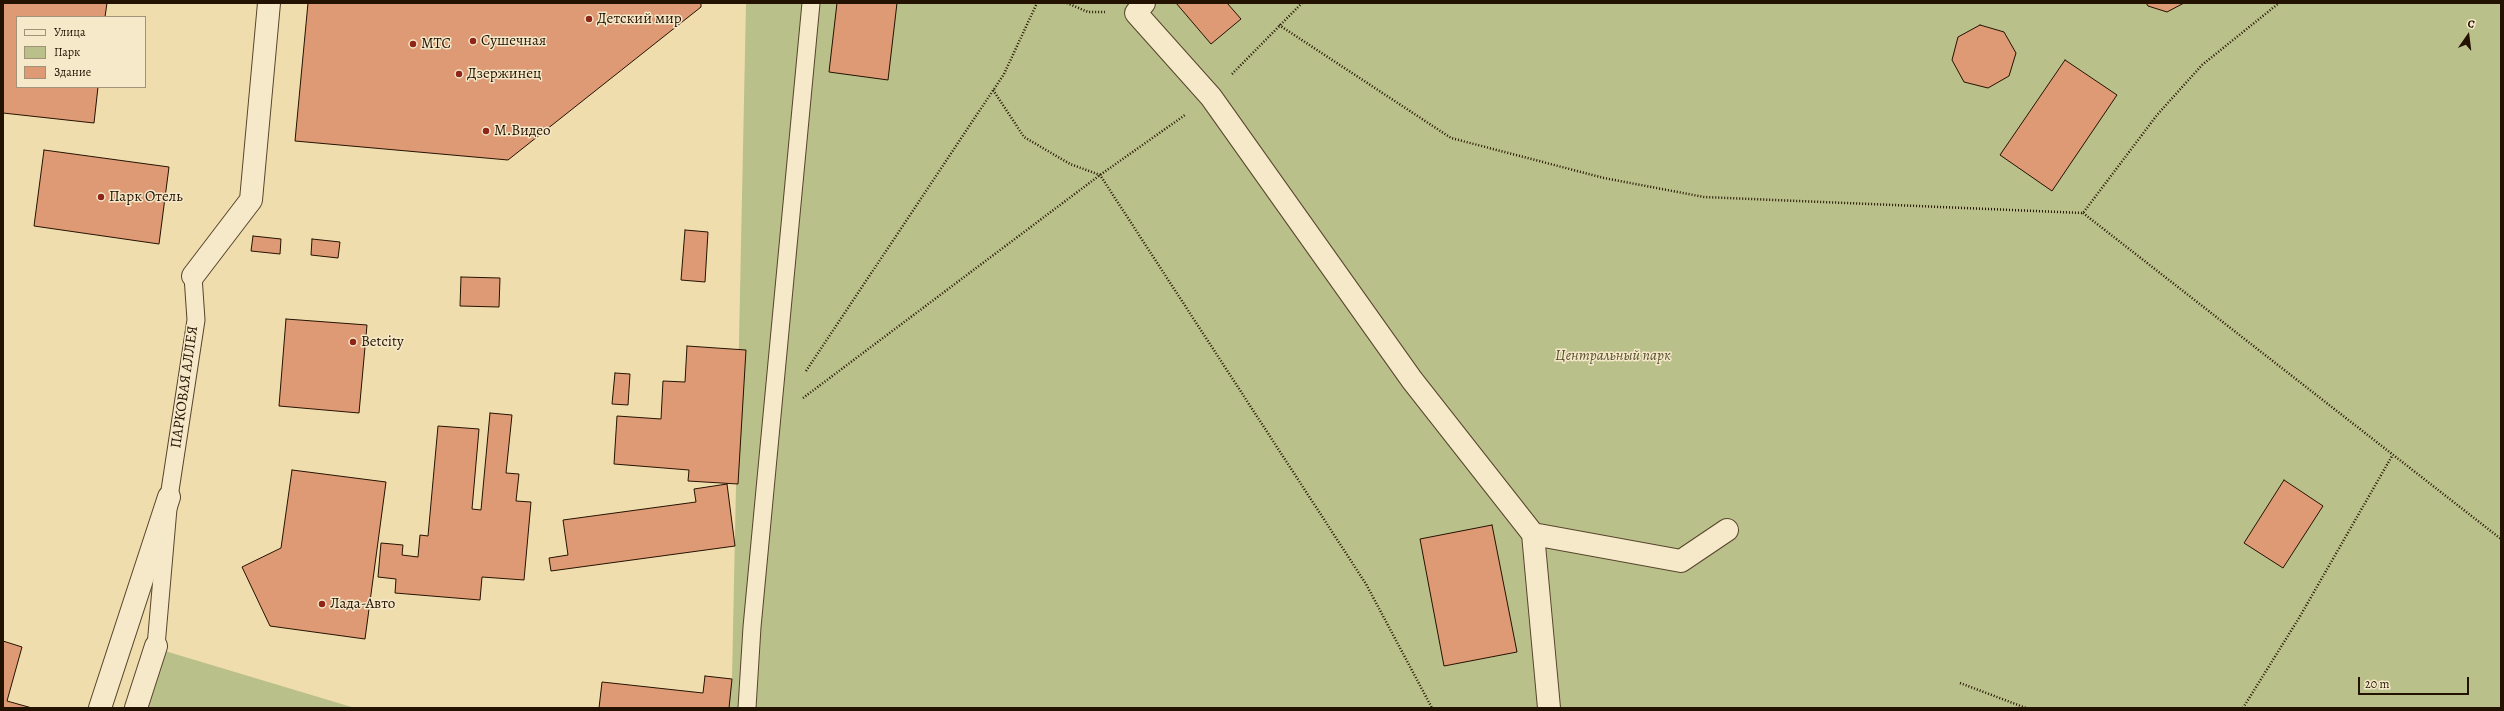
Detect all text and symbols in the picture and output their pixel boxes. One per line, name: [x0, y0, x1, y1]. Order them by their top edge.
place label: Детский мир: [597, 10, 682, 28]
marker: Детский мир: [584, 14, 594, 24]
legend: [16, 16, 146, 88]
north arrow: [2448, 16, 2488, 56]
text: С: [2466, 16, 2476, 32]
text: Улица: [54, 24, 85, 40]
place label: Сушечная: [481, 32, 546, 50]
place label: МТС: [421, 35, 451, 53]
marker: Сушечная: [468, 36, 478, 46]
marker: МТС: [408, 39, 418, 49]
text: Парк: [54, 44, 80, 60]
text: Здание: [54, 64, 91, 80]
place label: Дзержинец: [467, 65, 541, 83]
marker: Дзержинец: [454, 69, 464, 79]
place label: М.Видео: [494, 122, 551, 140]
marker: М.Видео: [481, 126, 491, 136]
place label: Парк Отель: [109, 188, 183, 206]
marker: Парк Отель: [96, 192, 106, 202]
street label: ПАРКОВАЯ АЛЛЕЯ: [167, 325, 203, 449]
place label: Betcity: [361, 333, 404, 351]
marker: Betcity: [348, 337, 358, 347]
park label: Центральный парк: [1555, 347, 1671, 365]
place label: Лада-Авто: [330, 595, 395, 613]
marker: Лада-Авто: [317, 599, 327, 609]
scale bar: [2360, 669, 2471, 695]
text: 20 m: [2365, 676, 2389, 692]

